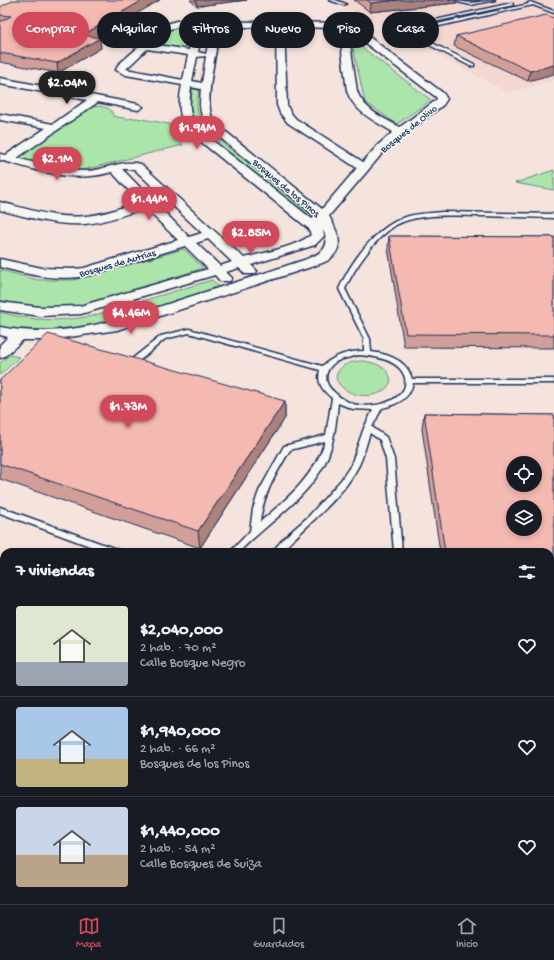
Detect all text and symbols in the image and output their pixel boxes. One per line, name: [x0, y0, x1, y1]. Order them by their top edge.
chip: Comprar: [12, 12, 89, 48]
chip: Alquilar: [97, 12, 171, 48]
chip: Filtros: [179, 12, 243, 48]
chip: Nuevo: [251, 12, 315, 48]
chip: Piso: [323, 12, 374, 48]
chip: Casa: [382, 12, 439, 48]
pin: $2.04M: [34, 71, 100, 105]
text: $2.04M: [48, 76, 86, 91]
street label: Bosques de Olivo: [378, 103, 440, 157]
pin: $1.94M: [164, 116, 230, 150]
text: $1.94M: [179, 121, 215, 136]
pin: $2.1M: [29, 147, 85, 181]
text: $2.1M: [42, 152, 72, 167]
street label: Bosques de los Pinos: [249, 156, 322, 220]
pin: $1.44M: [116, 187, 182, 221]
text: $1.44M: [131, 192, 167, 207]
pin: $2.85M: [218, 221, 284, 255]
text: $2.85M: [231, 226, 271, 241]
street label: Bosques de Autrias: [77, 247, 157, 281]
pin: $4.46M: [98, 301, 164, 335]
text: $4.46M: [112, 306, 150, 321]
pin: $1.73M: [95, 395, 161, 429]
text: $1.73M: [109, 400, 147, 415]
map controls: [506, 456, 542, 536]
button: locate: [506, 456, 542, 492]
button: layers: [506, 500, 542, 536]
icon: filters: [516, 561, 538, 583]
text: 7 viviendas: [16, 562, 94, 582]
text: $2,040,000: [140, 621, 223, 641]
icon: home: [48, 622, 96, 670]
icon: heart: [516, 635, 538, 657]
text: 2 hab. · 70 m²: [140, 641, 216, 656]
text: Calle Bosque Negro: [140, 656, 246, 671]
text: $1,940,000: [140, 722, 220, 742]
icon: home: [48, 723, 96, 771]
icon: heart: [516, 736, 538, 758]
text: 2 hab. · 66 m²: [140, 742, 215, 757]
text: Bosques de los Pinos: [140, 757, 249, 772]
text: $1,440,000: [140, 822, 220, 842]
icon: home: [48, 823, 96, 871]
icon: heart: [516, 836, 538, 858]
text: 2 hab. · 54 m²: [140, 842, 215, 857]
text: Calle Bosques de Suiza: [140, 857, 262, 872]
tab: Mapa: [76, 915, 101, 951]
tab: Guardados: [253, 915, 304, 951]
tab: Inicio: [456, 915, 478, 951]

